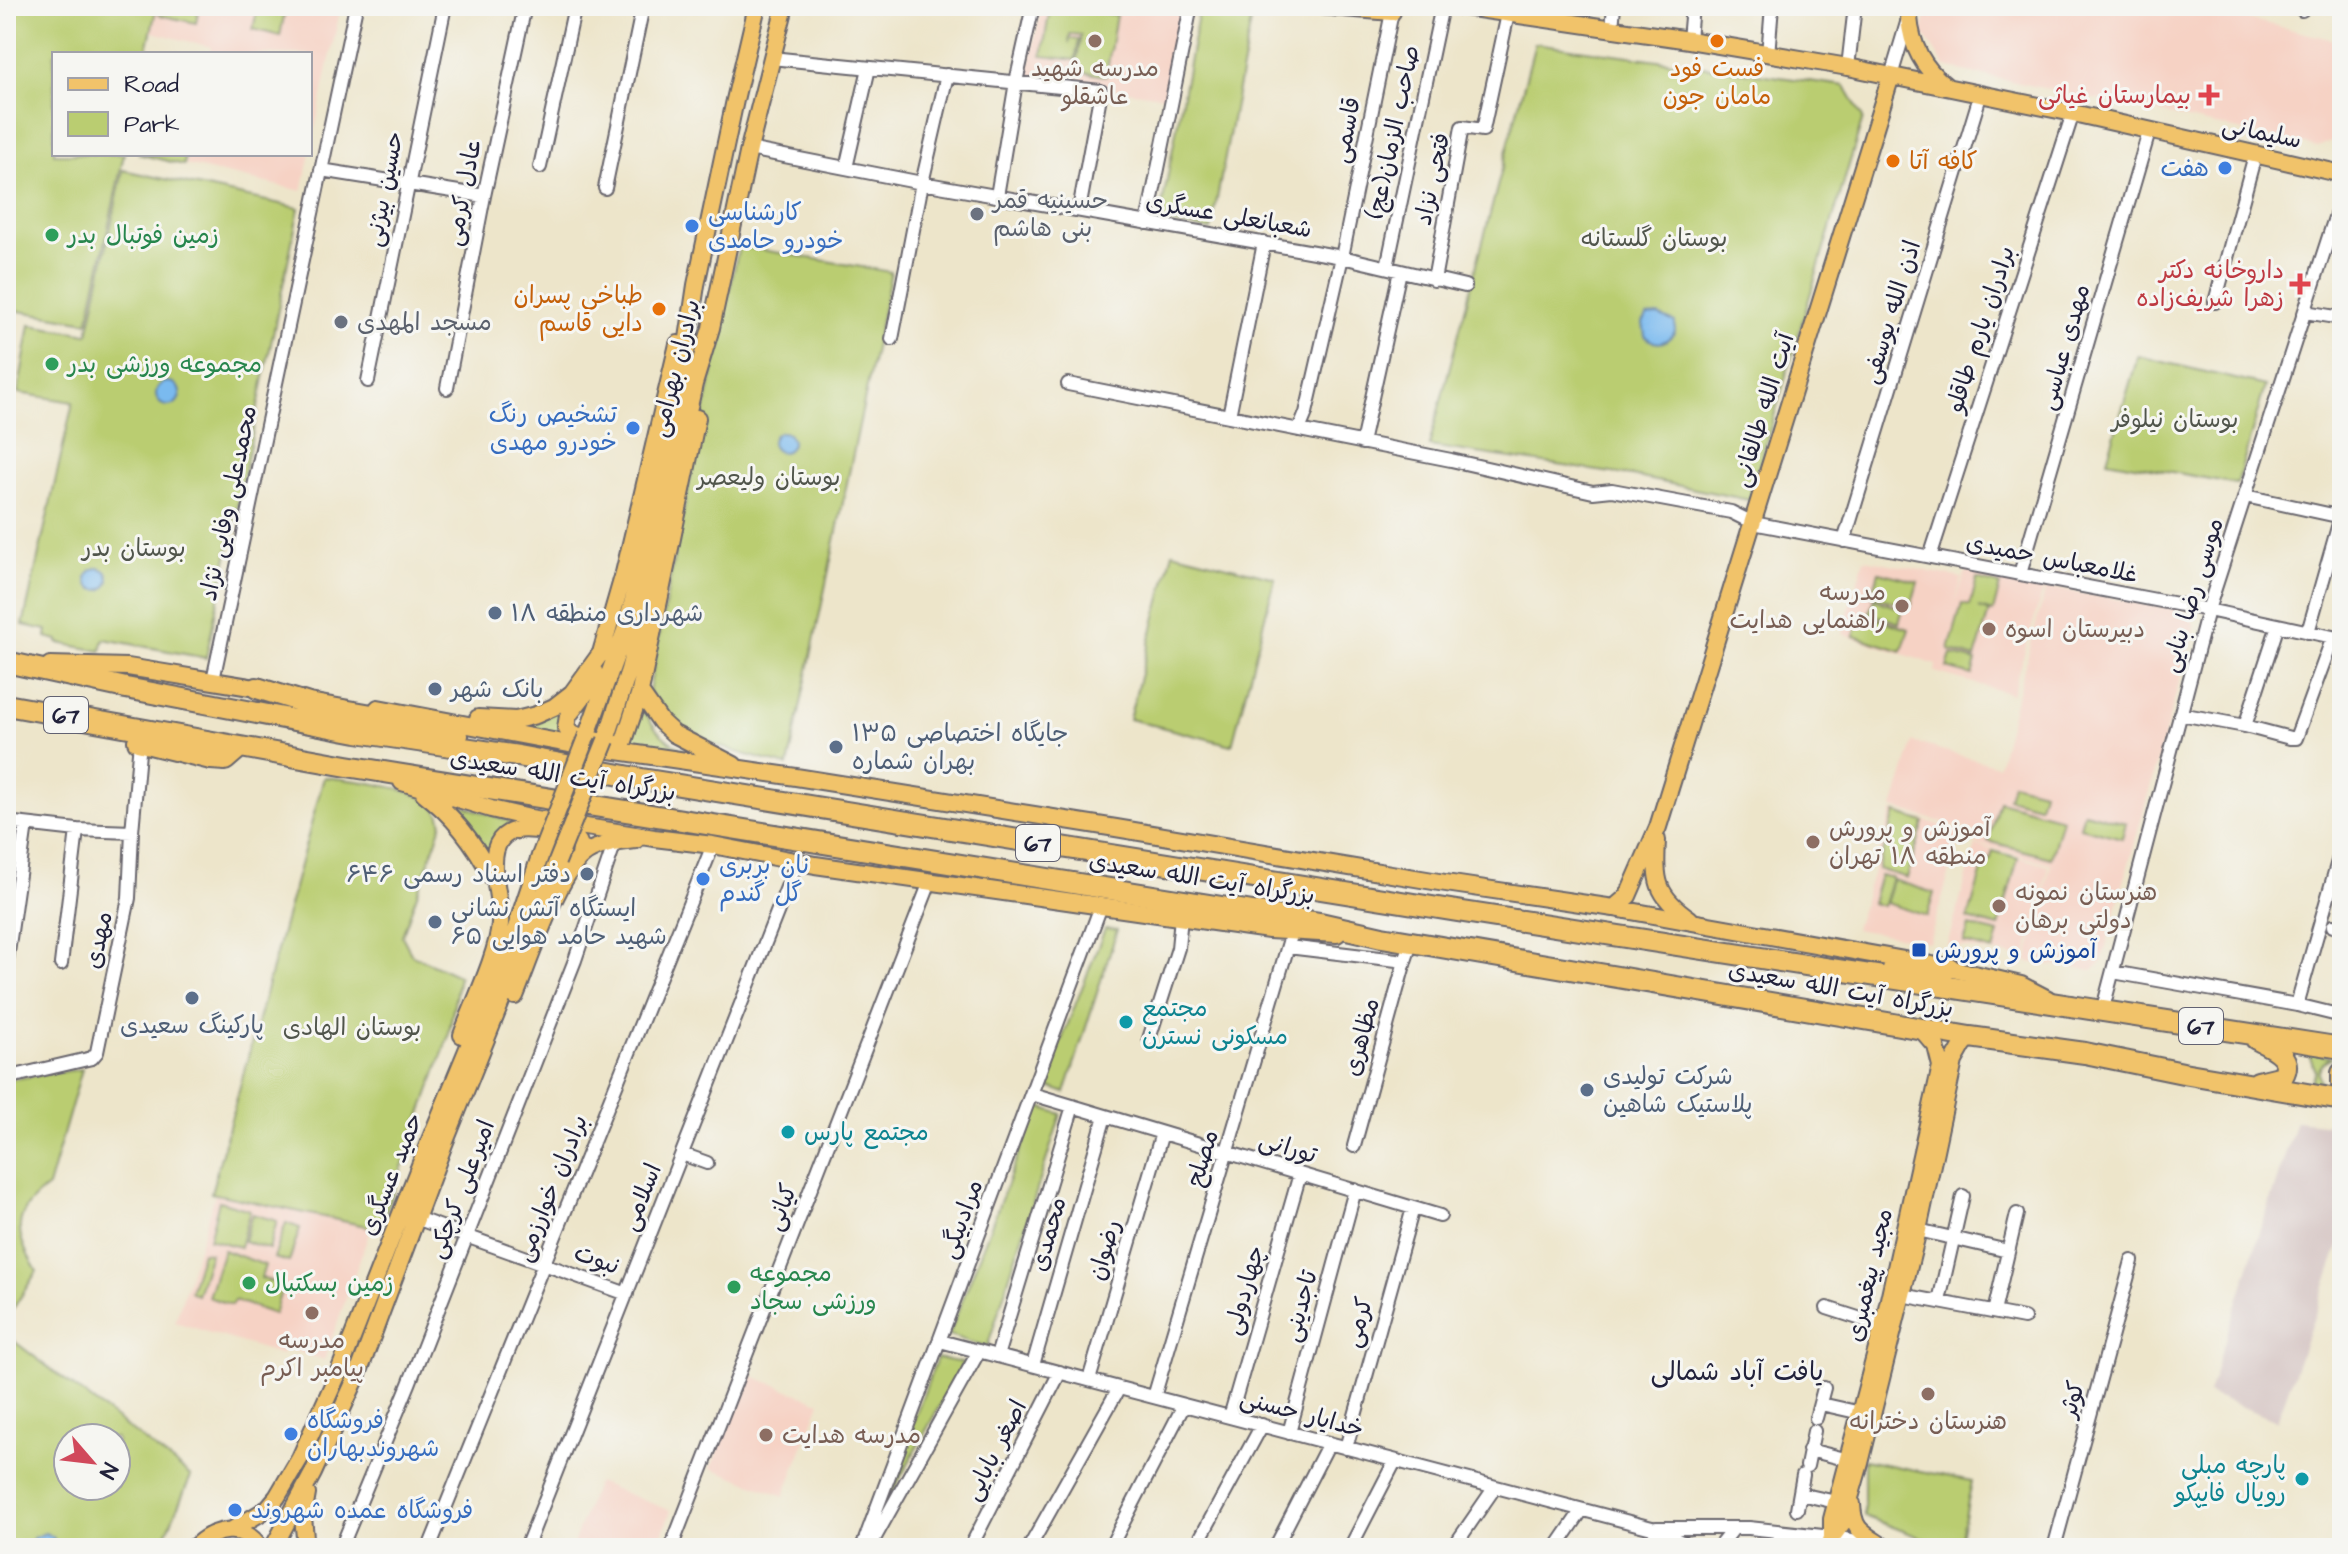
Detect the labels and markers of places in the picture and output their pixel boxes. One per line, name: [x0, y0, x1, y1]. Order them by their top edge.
marker: مدرسه شهید عاشقلو: [1086, 32, 1104, 50]
marker: فست فود مامان جون: [1708, 32, 1726, 50]
place label: مدرسه شهید عاشقلو: [1031, 52, 1159, 114]
place label: فست فود مامان جون: [1663, 52, 1771, 114]
place label: بیمارستان غیاثی: [2038, 79, 2191, 113]
marker: بیمارستان غیاثی: [2198, 84, 2220, 106]
place label: کافه آتا: [1909, 145, 1978, 179]
marker: کافه آتا: [1884, 152, 1902, 170]
place label: هفت: [2160, 152, 2209, 186]
marker: هفت: [2216, 159, 2234, 177]
place label: حسینیه قمر بنی هاشم: [991, 184, 1108, 246]
place label: کارشناسی خودرو حامدی: [708, 196, 843, 258]
marker: حسینیه قمر بنی هاشم: [968, 205, 986, 223]
marker: کارشناسی خودرو حامدی: [683, 217, 701, 235]
place label: زمین فوتبال بدر: [66, 219, 219, 253]
marker: زمین فوتبال بدر: [43, 226, 61, 244]
place label: داروخانه دکتر زهرا شریف‌زاده: [2136, 254, 2284, 316]
marker: داروخانه دکتر زهرا شریف‌زاده: [2291, 275, 2309, 293]
place label: طباخی پسران دایی قاسم: [514, 279, 643, 341]
marker: طباخی پسران دایی قاسم: [650, 300, 668, 318]
place label: مسجد المهدی: [357, 306, 492, 340]
marker: مسجد المهدی: [332, 313, 350, 331]
place label: مجموعه ورزشی بدر: [66, 348, 262, 382]
marker: مجموعه ورزشی بدر: [43, 355, 61, 373]
place label: تشخیص رنگ خودرو مهدی: [489, 398, 618, 460]
marker: تشخیص رنگ خودرو مهدی: [624, 419, 642, 437]
place label: مدرسه راهنمایی هدایت: [1729, 576, 1886, 638]
place label: شهرداری منطقه ۱۸: [511, 597, 703, 631]
marker: مدرسه راهنمایی هدایت: [1893, 597, 1911, 615]
marker: شهرداری منطقه ۱۸: [486, 604, 504, 622]
place label: دبیرستان اسوه: [2005, 613, 2145, 647]
marker: دبیرستان اسوه: [1980, 620, 1998, 638]
place label: بانک شهر: [449, 673, 543, 707]
marker: بانک شهر: [426, 680, 444, 698]
place label: ۱۳۵ جایگاه اختصاصی بهران شماره: [852, 717, 1068, 779]
marker: ۱۳۵ جایگاه اختصاصی بهران شماره: [827, 738, 845, 756]
place label: آموزش و پرورش منطقه ۱۸ تهران: [1829, 812, 1991, 874]
marker: آموزش و پرورش منطقه ۱۸ تهران: [1804, 833, 1822, 851]
place label: نان بربری گل گندم: [719, 849, 809, 912]
place label: دفتر اسناد رسمی ۶۴۶: [347, 858, 571, 892]
marker: دفتر اسناد رسمی ۶۴۶: [578, 865, 596, 883]
marker: نان بربری گل گندم: [694, 870, 712, 888]
place label: هنرستان نمونه دولتی برهان: [2015, 876, 2157, 938]
place label: ایستگاه آتش نشانی ۶۵ شهید حامد هوایی: [451, 892, 667, 954]
marker: هنرستان نمونه دولتی برهان: [1990, 897, 2008, 915]
marker: ایستگاه آتش نشانی ۶۵ شهید حامد هوایی: [426, 913, 444, 931]
place label: آموزش و پرورش: [1935, 934, 2097, 968]
marker: آموزش و پرورش: [1910, 941, 1928, 959]
marker: پارکینگ سعیدی: [183, 989, 201, 1007]
place label: مجتمع مسکونی نسترن: [1142, 992, 1288, 1054]
place label: پارکینگ سعیدی: [120, 1009, 264, 1043]
marker: مجتمع مسکونی نسترن: [1117, 1013, 1135, 1031]
place label: شرکت تولیدی پلاستیک شاهین: [1603, 1060, 1753, 1122]
marker: شرکت تولیدی پلاستیک شاهین: [1578, 1081, 1596, 1099]
place label: مجتمع پارس: [804, 1116, 929, 1150]
marker: مجتمع پارس: [779, 1123, 797, 1141]
place label: مجموعه ورزشی سجاد: [750, 1257, 877, 1319]
place label: زمین بسکتبال: [265, 1267, 394, 1301]
marker: زمین بسکتبال: [240, 1274, 258, 1292]
marker: مجموعه ورزشی سجاد: [725, 1278, 743, 1296]
marker: مدرسه پیامبر اکرم: [303, 1304, 321, 1322]
place label: مدرسه پیامبر اکرم: [260, 1324, 364, 1386]
marker: هنرستان دخترانه: [1919, 1385, 1937, 1403]
place label: فروشگاه شهروندبهاران: [307, 1404, 439, 1466]
place label: هنرستان دخترانه: [1849, 1405, 2007, 1439]
place label: مدرسه هدایت: [782, 1419, 921, 1453]
marker: فروشگاه شهروندبهاران: [282, 1425, 300, 1443]
marker: مدرسه هدایت: [757, 1426, 775, 1444]
place label: پارچه مبلی رویال فایپکو: [2173, 1449, 2286, 1511]
marker: پارچه مبلی رویال فایپکو: [2293, 1470, 2311, 1488]
place label: فروشگاه عمده شهروند: [251, 1494, 473, 1528]
marker: فروشگاه عمده شهروند: [226, 1501, 244, 1519]

